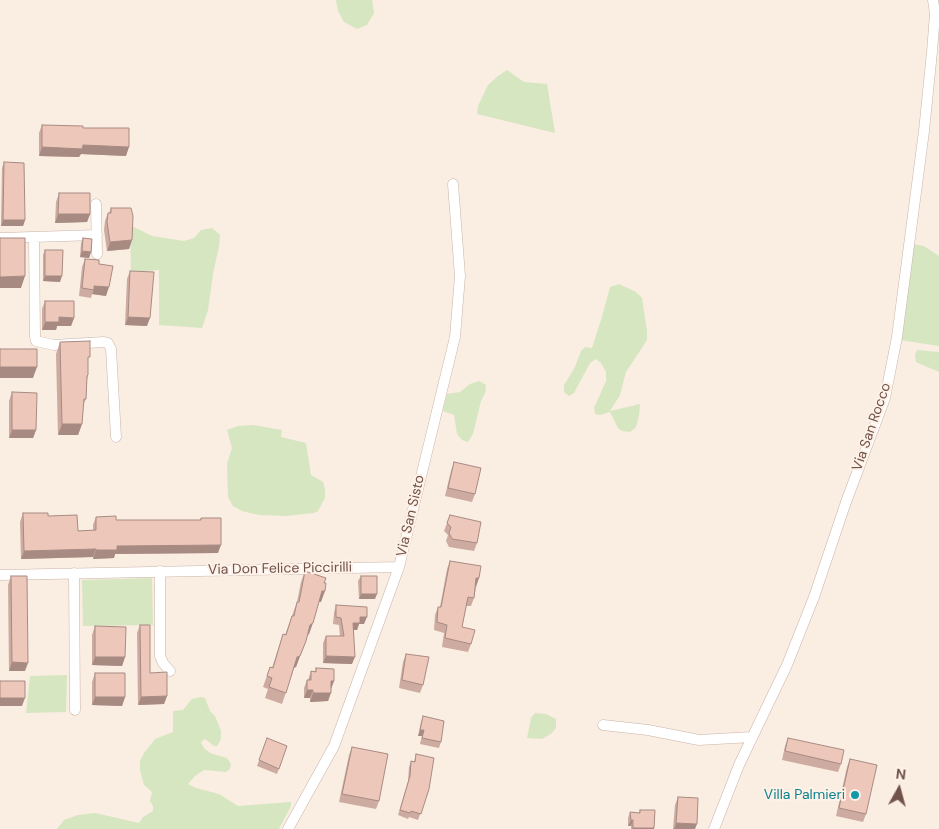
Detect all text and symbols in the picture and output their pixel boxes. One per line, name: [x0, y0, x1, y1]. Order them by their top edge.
street label: Via San Rocco: [849, 381, 895, 473]
street label: Via San Sisto: [393, 474, 429, 558]
street label: Via Don Felice Piccirilli: [208, 559, 352, 579]
north arrow: [874, 764, 924, 814]
text: N: [895, 765, 907, 784]
place label: Villa Palmieri: [764, 787, 845, 803]
marker: Villa Palmieri: [849, 789, 861, 801]

